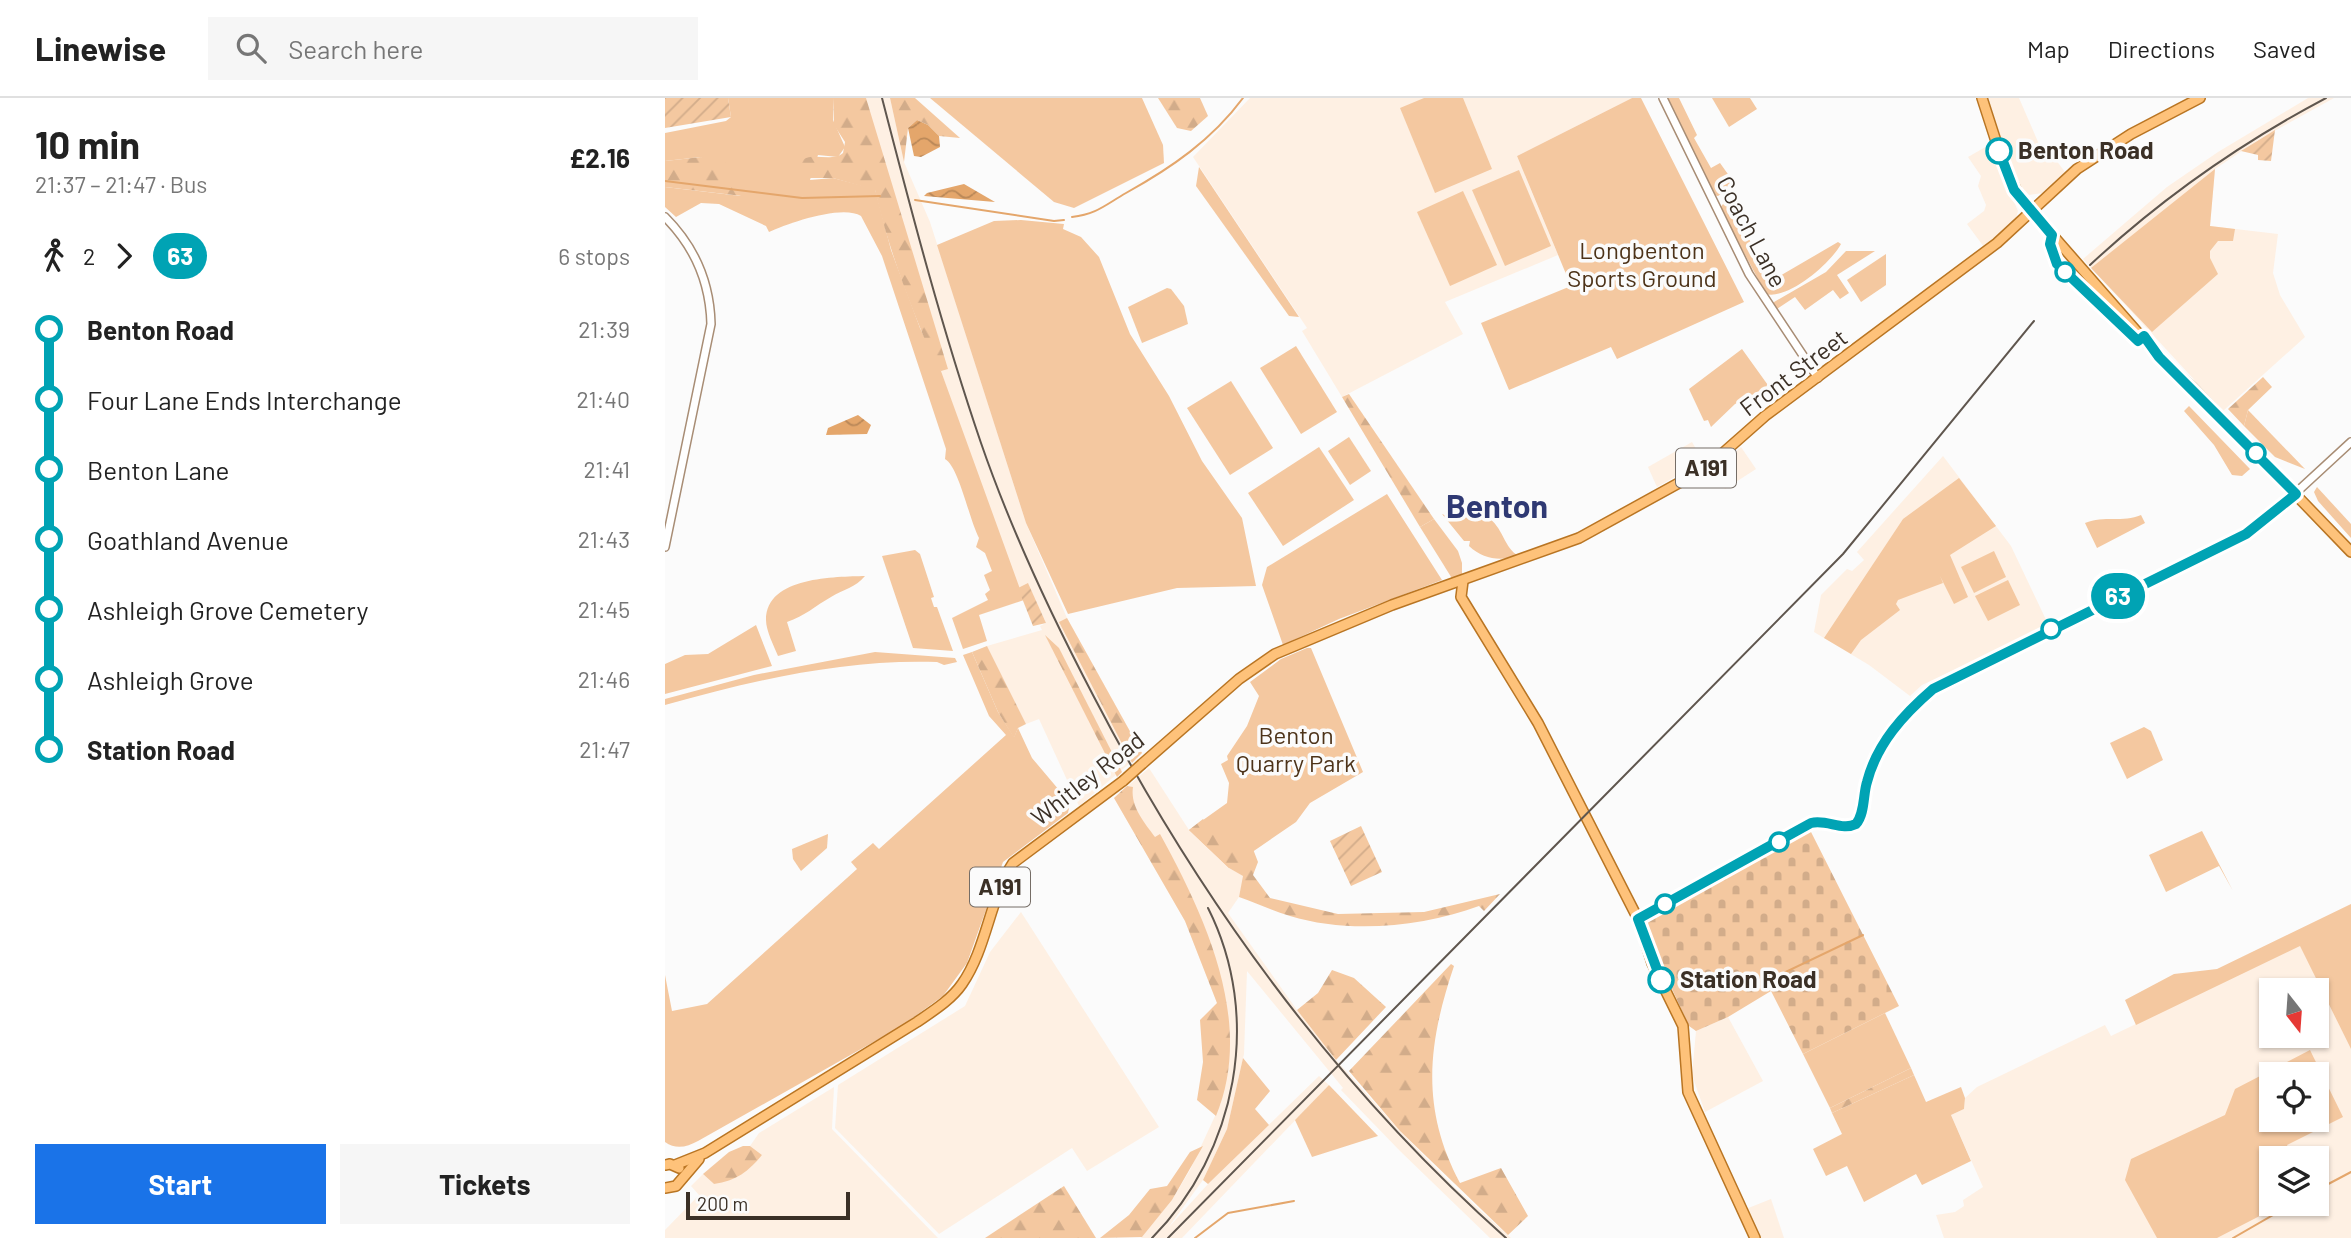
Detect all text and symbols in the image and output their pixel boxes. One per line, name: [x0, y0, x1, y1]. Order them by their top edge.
search box: [208, 17, 698, 80]
text: Linewise: [35, 28, 166, 68]
icon: search: [232, 29, 270, 67]
text: Search here: [288, 33, 423, 64]
text: Map: [2027, 34, 2070, 63]
text: Directions: [2108, 34, 2215, 63]
text: Saved: [2253, 34, 2316, 63]
text: 10 min: [35, 121, 140, 167]
place label: Benton Road: [2018, 135, 2154, 164]
marker: Benton Road: [1986, 138, 2012, 164]
text: £2.16: [569, 142, 630, 173]
text: 21:37 – 21:47 · Bus: [35, 170, 207, 198]
street label: Coach Lane: [1711, 171, 1794, 292]
park label: Longbenton Sports Ground: [1567, 235, 1717, 292]
icon: walk: [35, 237, 73, 275]
icon: forward: [105, 237, 143, 275]
text: 63: [167, 241, 193, 270]
text: 2: [83, 242, 95, 270]
text: 6 stops: [558, 242, 630, 270]
unlabelled marker: [2055, 262, 2075, 282]
text: Benton Road: [87, 314, 234, 345]
text: 21:39: [578, 315, 630, 343]
street label: Front Street: [1734, 322, 1853, 422]
text: Four Lane Ends Interchange: [87, 384, 402, 415]
text: 21:40: [576, 385, 630, 413]
unlabelled marker: [2246, 443, 2266, 463]
road number: A191: [1676, 448, 1736, 488]
text: Benton Lane: [87, 454, 229, 485]
text: 21:41: [584, 455, 630, 483]
district label: Benton: [1446, 486, 1548, 524]
text: Goathland Avenue: [87, 524, 289, 555]
text: 21:43: [578, 525, 630, 553]
line badge: 63: [2087, 573, 2149, 619]
text: 63: [2105, 581, 2131, 610]
text: Ashleigh Grove Cemetery: [87, 594, 369, 625]
text: 21:45: [578, 595, 630, 623]
unlabelled marker: [2041, 619, 2061, 639]
text: Ashleigh Grove: [87, 664, 254, 695]
text: 21:46: [578, 665, 630, 693]
park label: Benton Quarry Park: [1236, 720, 1356, 777]
street label: Whitley Road: [1025, 725, 1150, 831]
text: Station Road: [87, 734, 235, 765]
text: 21:47: [579, 735, 630, 763]
unlabelled marker: [1769, 832, 1789, 852]
road number: A191: [970, 867, 1030, 906]
unlabelled marker: [1655, 894, 1675, 914]
place label: Station Road: [1680, 964, 1817, 993]
marker: Station Road: [1648, 967, 1674, 993]
north arrow: [2259, 978, 2329, 1048]
map controls: [2259, 978, 2329, 1216]
button: locate: [2259, 1062, 2329, 1132]
button: Start: [35, 1144, 326, 1224]
button: Tickets: [340, 1144, 630, 1224]
button: layers: [2259, 1146, 2329, 1216]
scale bar: [686, 1189, 851, 1221]
text: 200 m: [697, 1192, 748, 1215]

